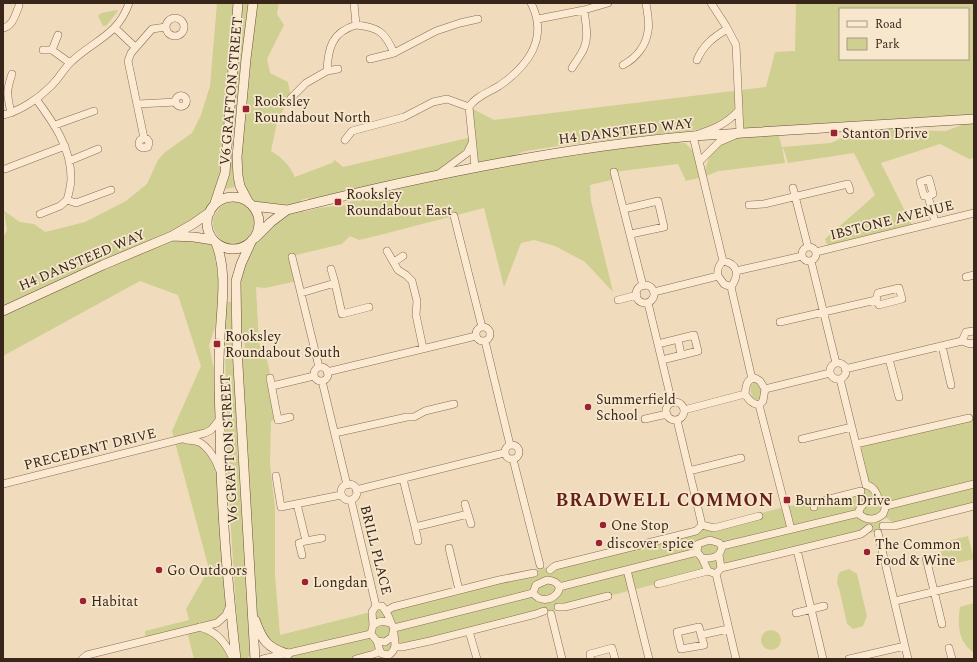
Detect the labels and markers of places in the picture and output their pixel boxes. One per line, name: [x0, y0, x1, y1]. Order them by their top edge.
place label: Rooksley Roundabout North: [254, 91, 371, 128]
marker: Rooksley Roundabout North: [241, 104, 251, 114]
place label: Stanton Drive: [842, 123, 928, 144]
marker: Stanton Drive: [829, 128, 839, 138]
place label: Rooksley Roundabout East: [346, 184, 452, 221]
marker: Rooksley Roundabout East: [333, 197, 343, 207]
place label: Rooksley Roundabout South: [225, 326, 340, 363]
marker: Rooksley Roundabout South: [212, 339, 222, 349]
place label: Summerfield School: [596, 389, 676, 426]
marker: Summerfield School: [583, 402, 593, 412]
place label: Burnham Drive: [795, 490, 891, 511]
marker: Burnham Drive: [782, 495, 792, 505]
place label: One Stop: [611, 515, 669, 536]
marker: One Stop: [598, 520, 608, 530]
place label: discover spice: [607, 533, 694, 554]
place label: The Common Food & Wine: [875, 534, 960, 571]
marker: discover spice: [594, 538, 604, 548]
marker: The Common Food & Wine: [862, 547, 872, 557]
place label: Go Outdoors: [167, 560, 248, 581]
marker: Go Outdoors: [154, 565, 164, 575]
place label: Longdan: [313, 572, 368, 593]
marker: Longdan: [300, 577, 310, 587]
place label: Habitat: [91, 591, 138, 612]
marker: Habitat: [78, 596, 88, 606]

